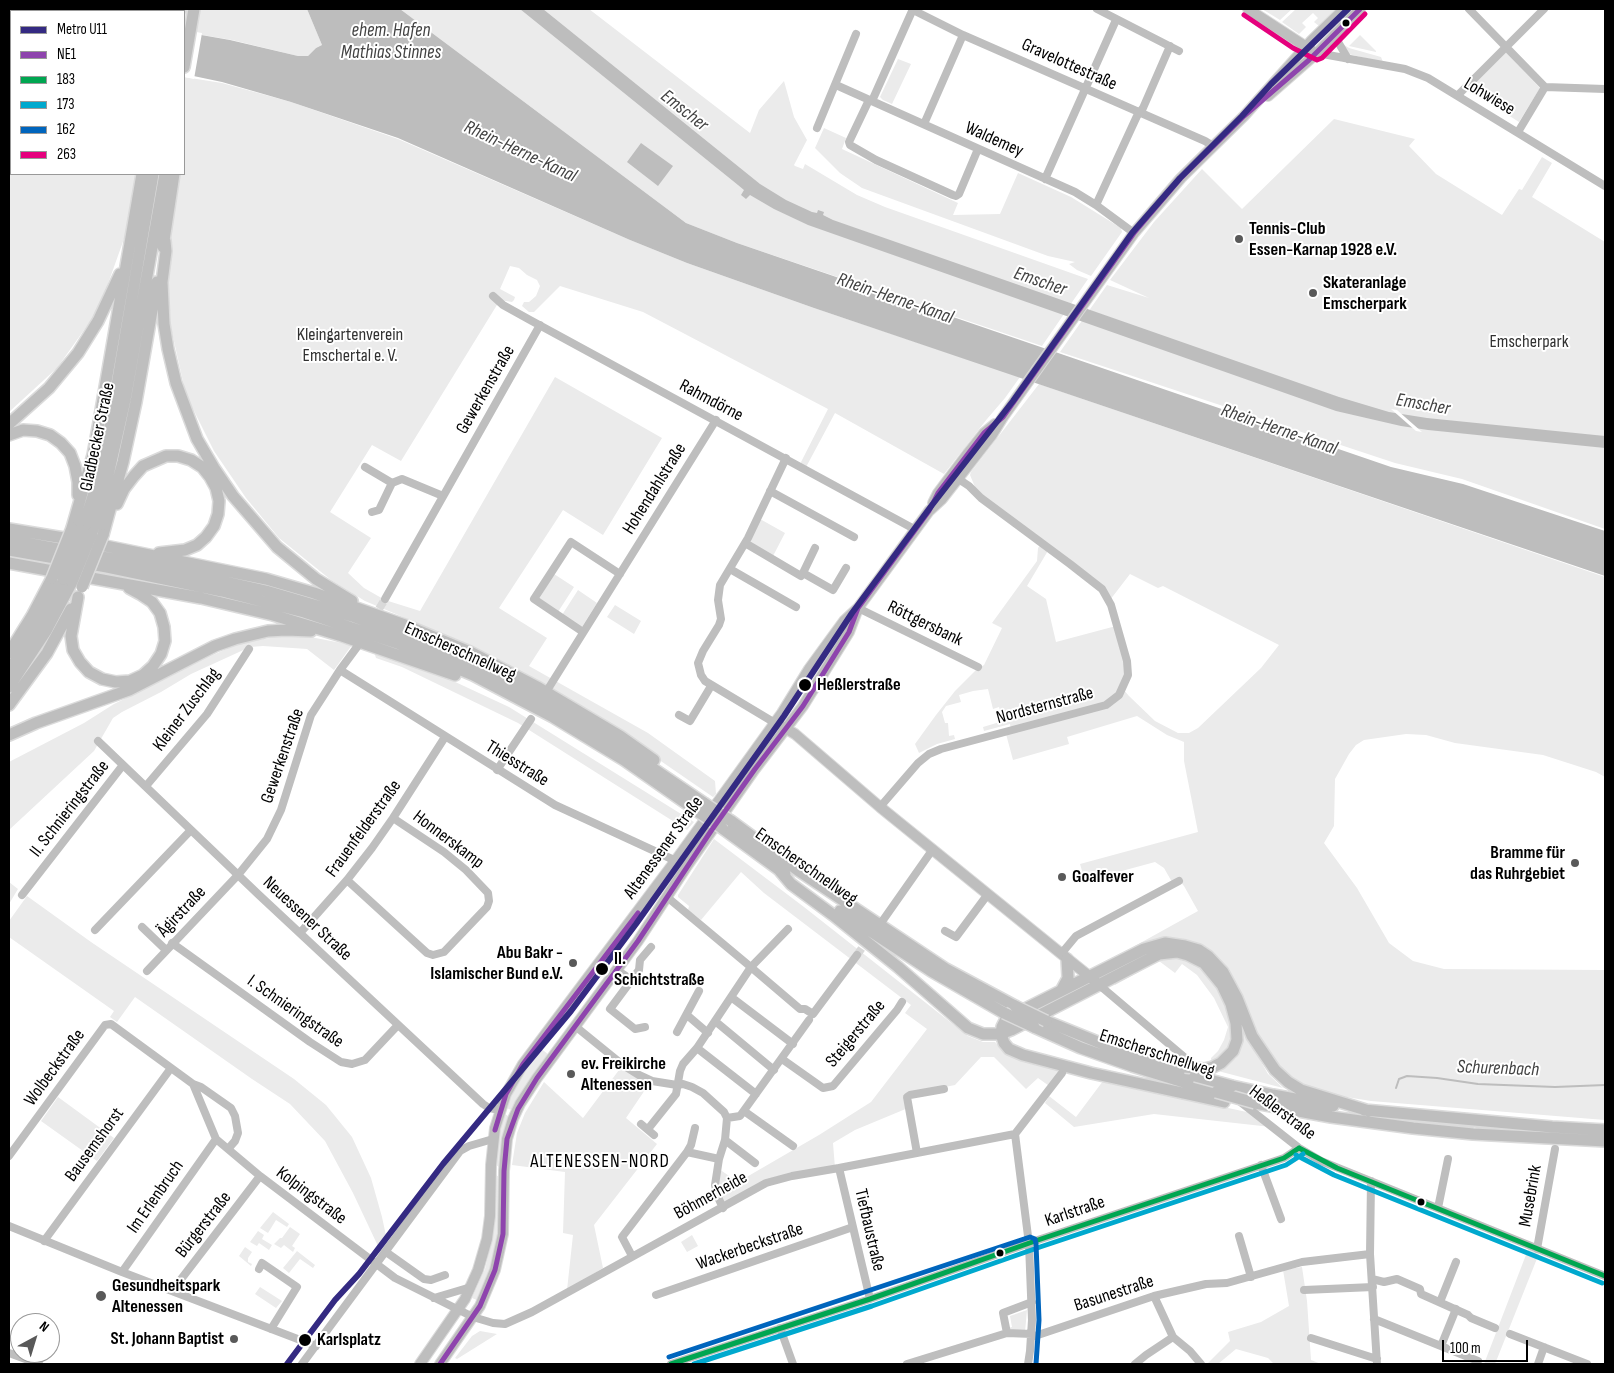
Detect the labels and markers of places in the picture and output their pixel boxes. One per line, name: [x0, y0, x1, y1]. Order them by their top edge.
unlabelled marker: [1341, 18, 1351, 28]
place label: Tennis-Club Essen-Karnap 1928 e.V.: [1249, 218, 1397, 260]
marker: Tennis-Club Essen-Karnap 1928 e.V.: [1233, 233, 1245, 245]
place label: Skateranlage Emscherpark: [1323, 272, 1407, 314]
marker: Skateranlage Emscherpark: [1307, 287, 1319, 299]
place label: Heßlerstraße: [817, 674, 901, 696]
marker: Heßlerstraße: [797, 677, 813, 693]
place label: Bramme für das Ruhrgebiet: [1470, 842, 1565, 884]
marker: Bramme für das Ruhrgebiet: [1569, 857, 1581, 869]
place label: Goalfever: [1072, 866, 1134, 888]
marker: Goalfever: [1056, 871, 1068, 883]
place label: Abu Bakr - Islamischer Bund e.V.: [430, 942, 563, 984]
place label: II. Schichtstraße: [614, 948, 705, 991]
marker: Abu Bakr - Islamischer Bund e.V.: [567, 957, 579, 969]
marker: II. Schichtstraße: [594, 961, 610, 977]
place label: ev. Freikirche Altenessen: [581, 1053, 666, 1096]
marker: ev. Freikirche Altenessen: [565, 1068, 577, 1080]
unlabelled marker: [1416, 1197, 1426, 1207]
unlabelled marker: [995, 1248, 1005, 1258]
place label: Gesundheitspark Altenessen: [112, 1275, 220, 1318]
marker: Gesundheitspark Altenessen: [94, 1289, 108, 1303]
place label: St. Johann Baptist: [110, 1328, 224, 1350]
place label: Karlsplatz: [317, 1329, 381, 1351]
marker: Karlsplatz: [297, 1332, 313, 1348]
marker: St. Johann Baptist: [228, 1333, 240, 1345]

